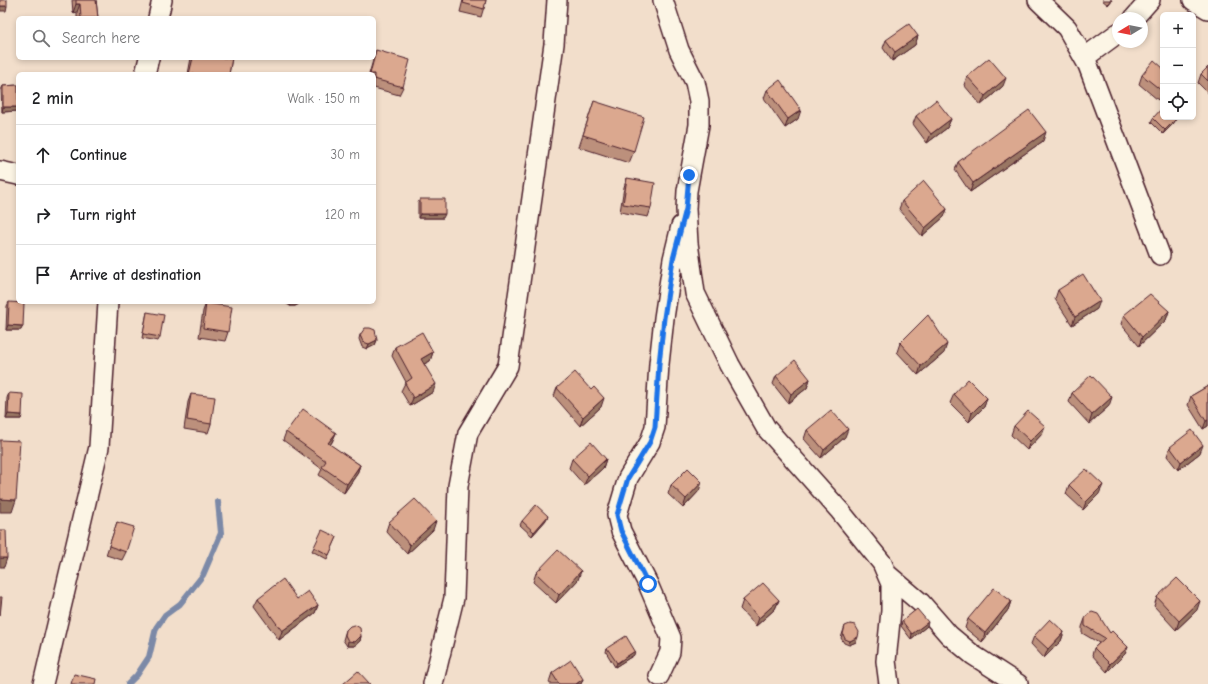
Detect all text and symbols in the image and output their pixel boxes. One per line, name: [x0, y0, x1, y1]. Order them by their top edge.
north arrow: [1112, 12, 1148, 48]
map controls: [1160, 12, 1196, 120]
button: +: [1160, 12, 1196, 48]
search box: [16, 16, 376, 60]
icon: search: [30, 27, 52, 49]
text: Search here: [62, 29, 140, 47]
button: −: [1160, 48, 1196, 84]
button: locate: [1160, 84, 1196, 120]
text: 2 min: [32, 89, 73, 108]
text: Walk · 150 m: [288, 91, 360, 106]
icon: ahead: [32, 144, 54, 166]
text: Continue: [70, 146, 127, 164]
text: 30 m: [330, 147, 360, 162]
route end: [680, 166, 698, 184]
icon: right: [32, 204, 54, 226]
text: Turn right: [70, 206, 136, 224]
text: 120 m: [325, 207, 360, 222]
icon: arrive: [32, 264, 54, 286]
text: Arrive at destination: [70, 266, 201, 284]
route start: [639, 575, 657, 593]

